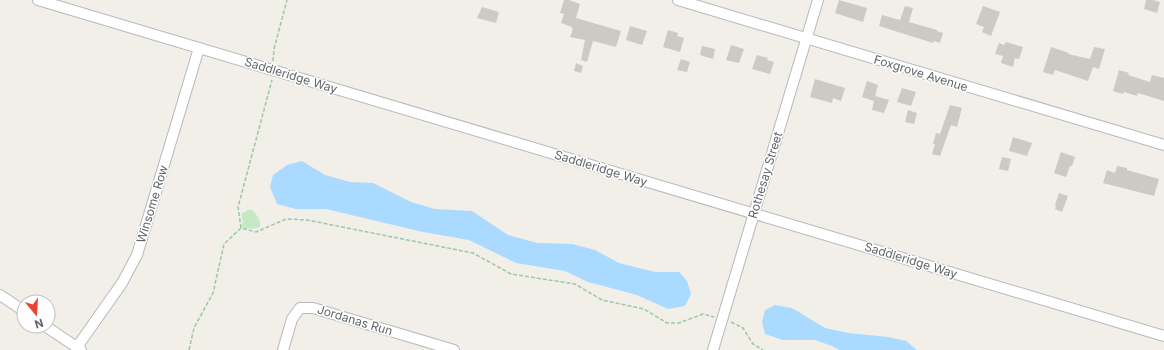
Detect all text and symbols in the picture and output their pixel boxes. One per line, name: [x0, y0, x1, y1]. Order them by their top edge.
street label: Foxgrove Avenue: [872, 52, 970, 94]
street label: Saddleridge Way: [243, 54, 339, 96]
street label: Rothesay Street: [745, 130, 785, 220]
street label: Saddleridge Way: [553, 147, 649, 189]
street label: Winsome Row: [133, 163, 171, 245]
street label: Saddleridge Way: [863, 239, 959, 281]
north arrow: [16, 294, 56, 334]
street label: Jordanas Run: [316, 301, 394, 339]
text: N: [33, 316, 45, 331]

